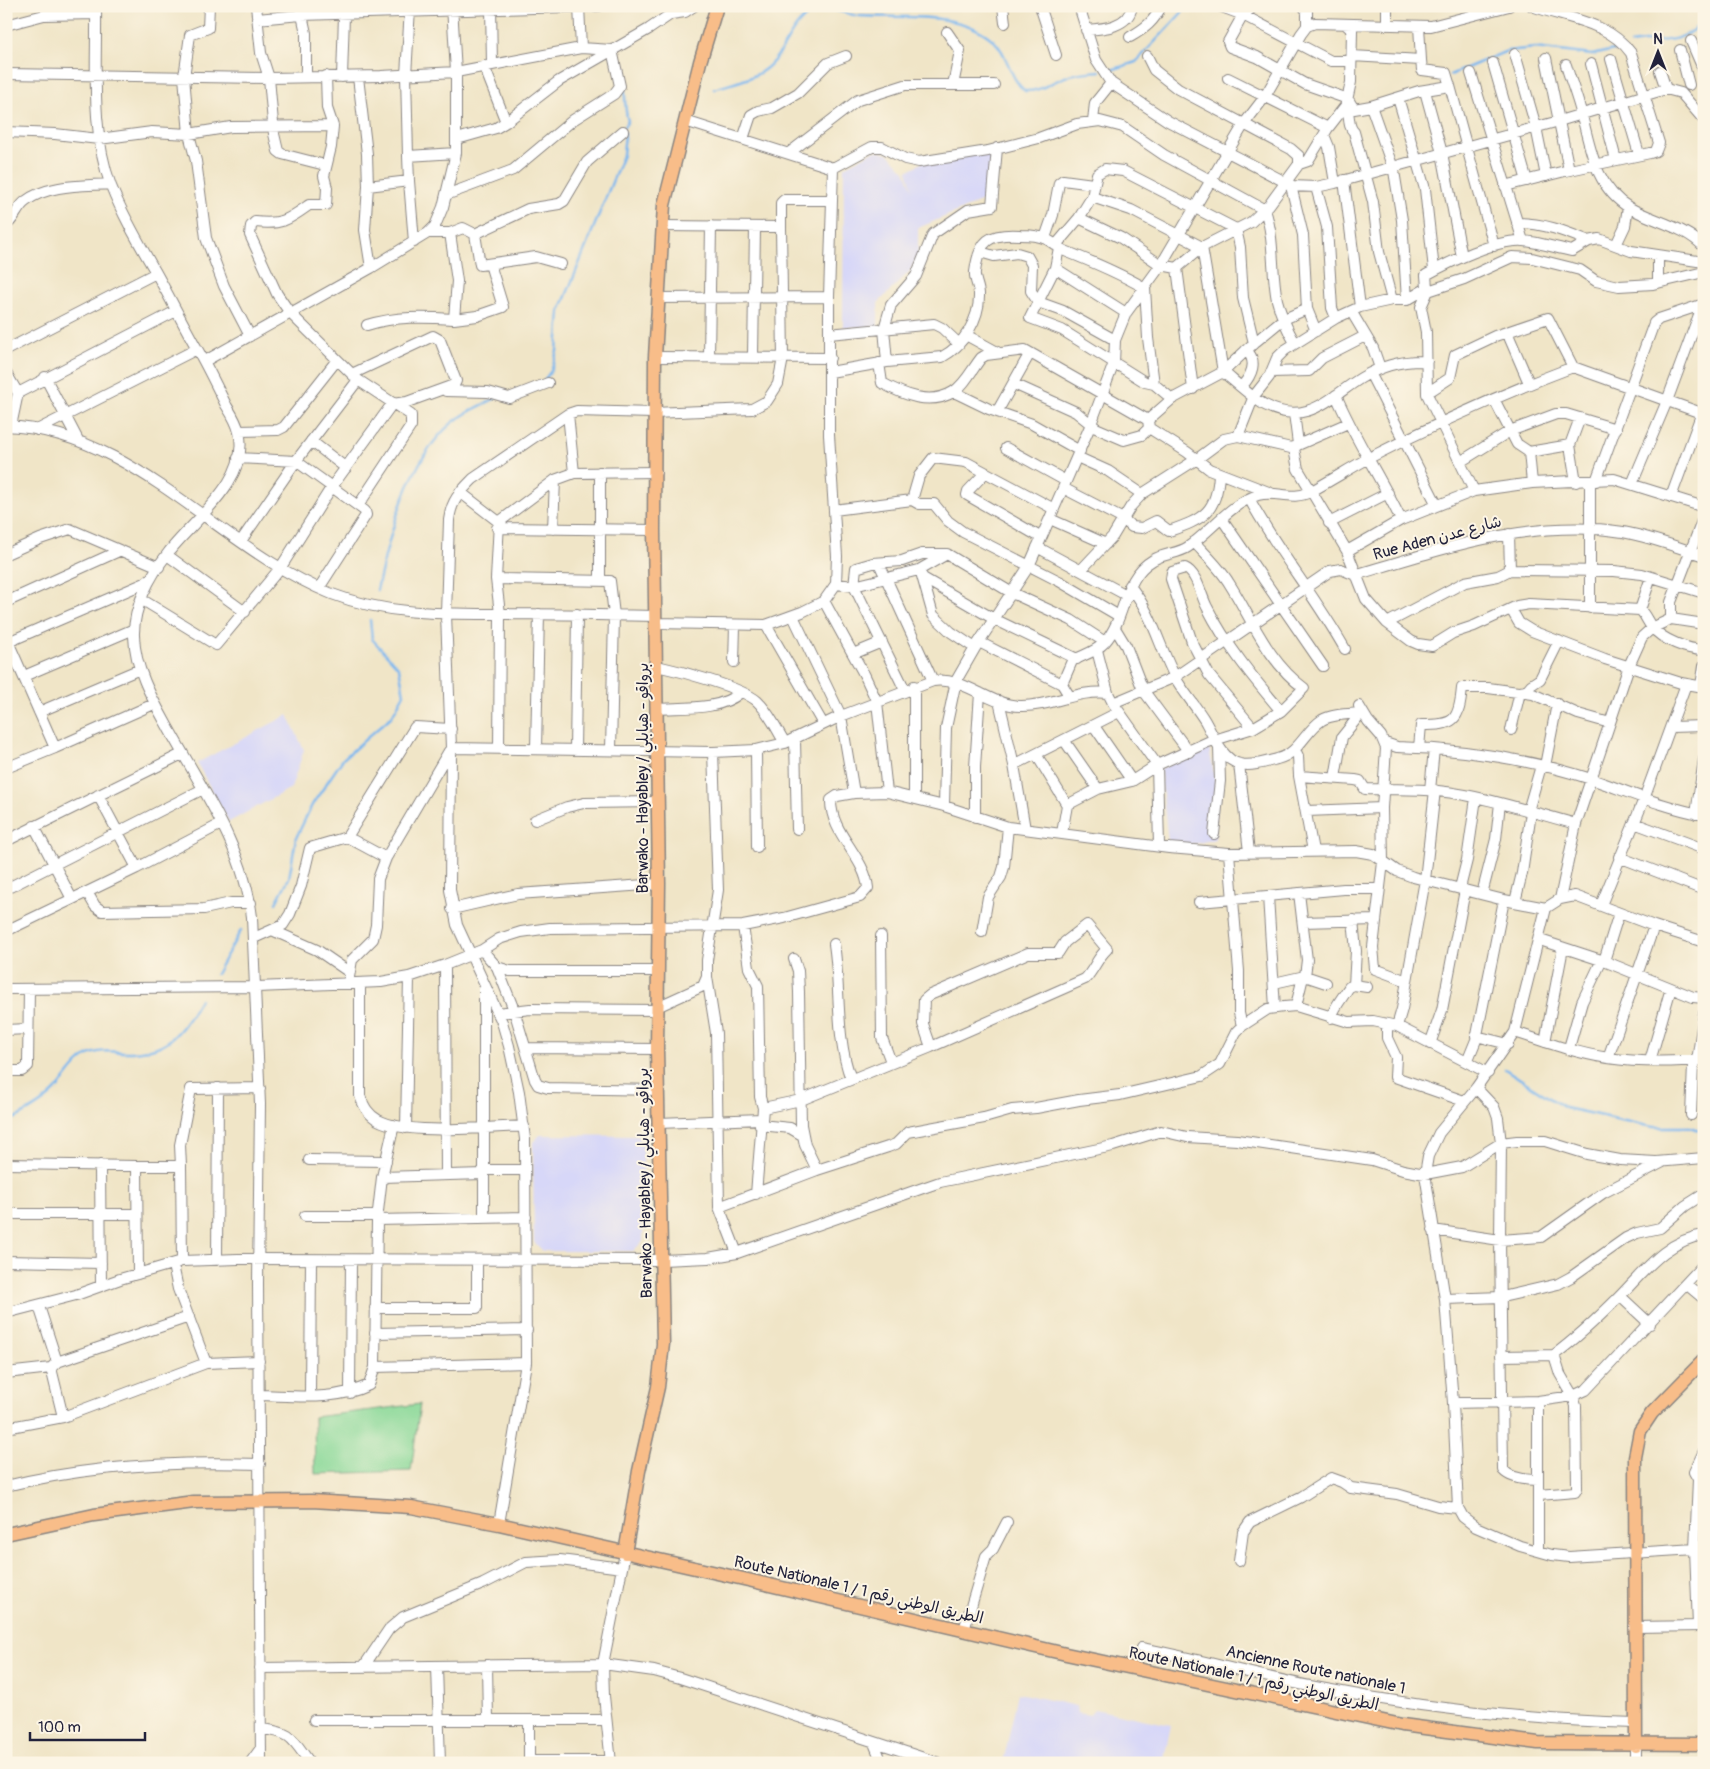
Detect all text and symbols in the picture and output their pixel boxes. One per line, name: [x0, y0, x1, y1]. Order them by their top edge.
north arrow: [1632, 28, 1682, 78]
text: N: [1653, 31, 1663, 48]
street label: Rue Aden شارع عدن: [1371, 511, 1504, 566]
street label: Barwako - Hayabley / برواقو - هيابلي: [633, 663, 657, 893]
street label: Barwako - Hayabley / برواقو - هيابلي: [633, 1067, 661, 1299]
street label: Route Nationale 1 / الطريق الوطني رقم 1: [731, 1552, 985, 1632]
street label: Ancienne Route nationale 1: [1224, 1641, 1407, 1699]
street label: Route Nationale 1 / الطريق الوطني رقم 1: [1126, 1643, 1381, 1719]
scale bar: [30, 1709, 145, 1741]
text: 100 m: [38, 1718, 81, 1737]

